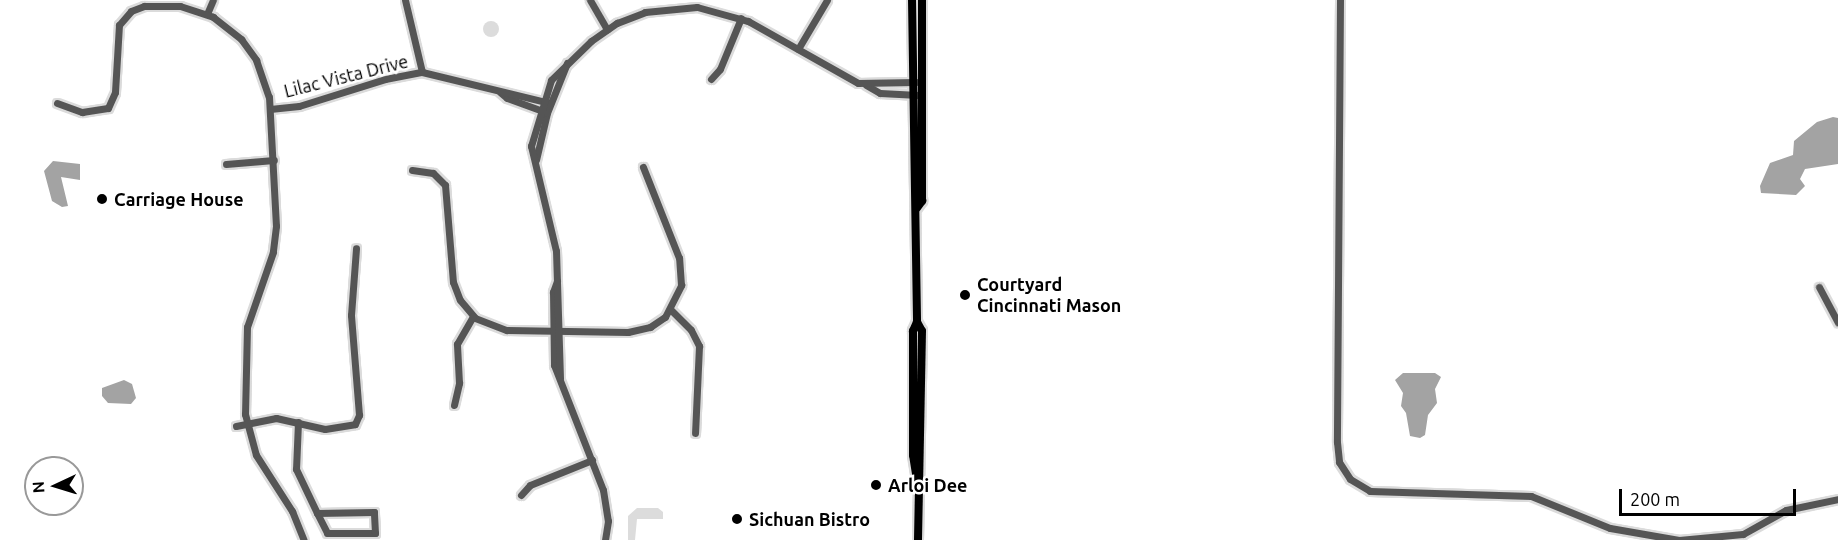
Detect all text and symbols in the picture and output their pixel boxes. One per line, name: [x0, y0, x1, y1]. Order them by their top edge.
street label: Lilac Vista Drive: [282, 50, 410, 102]
place label: Carriage House: [114, 188, 244, 210]
marker: Carriage House: [95, 192, 109, 206]
place label: Courtyard Cincinnati Mason: [977, 274, 1121, 316]
marker: Courtyard Cincinnati Mason: [958, 288, 972, 302]
north arrow: [24, 456, 84, 516]
place label: Arloi Dee: [888, 474, 967, 496]
scale bar: [1622, 477, 1799, 515]
marker: Arloi Dee: [869, 478, 883, 492]
text: N: [29, 481, 47, 494]
text: 200 m: [1630, 489, 1680, 509]
place label: Sichuan Bistro: [749, 508, 870, 530]
marker: Sichuan Bistro: [730, 512, 744, 526]

